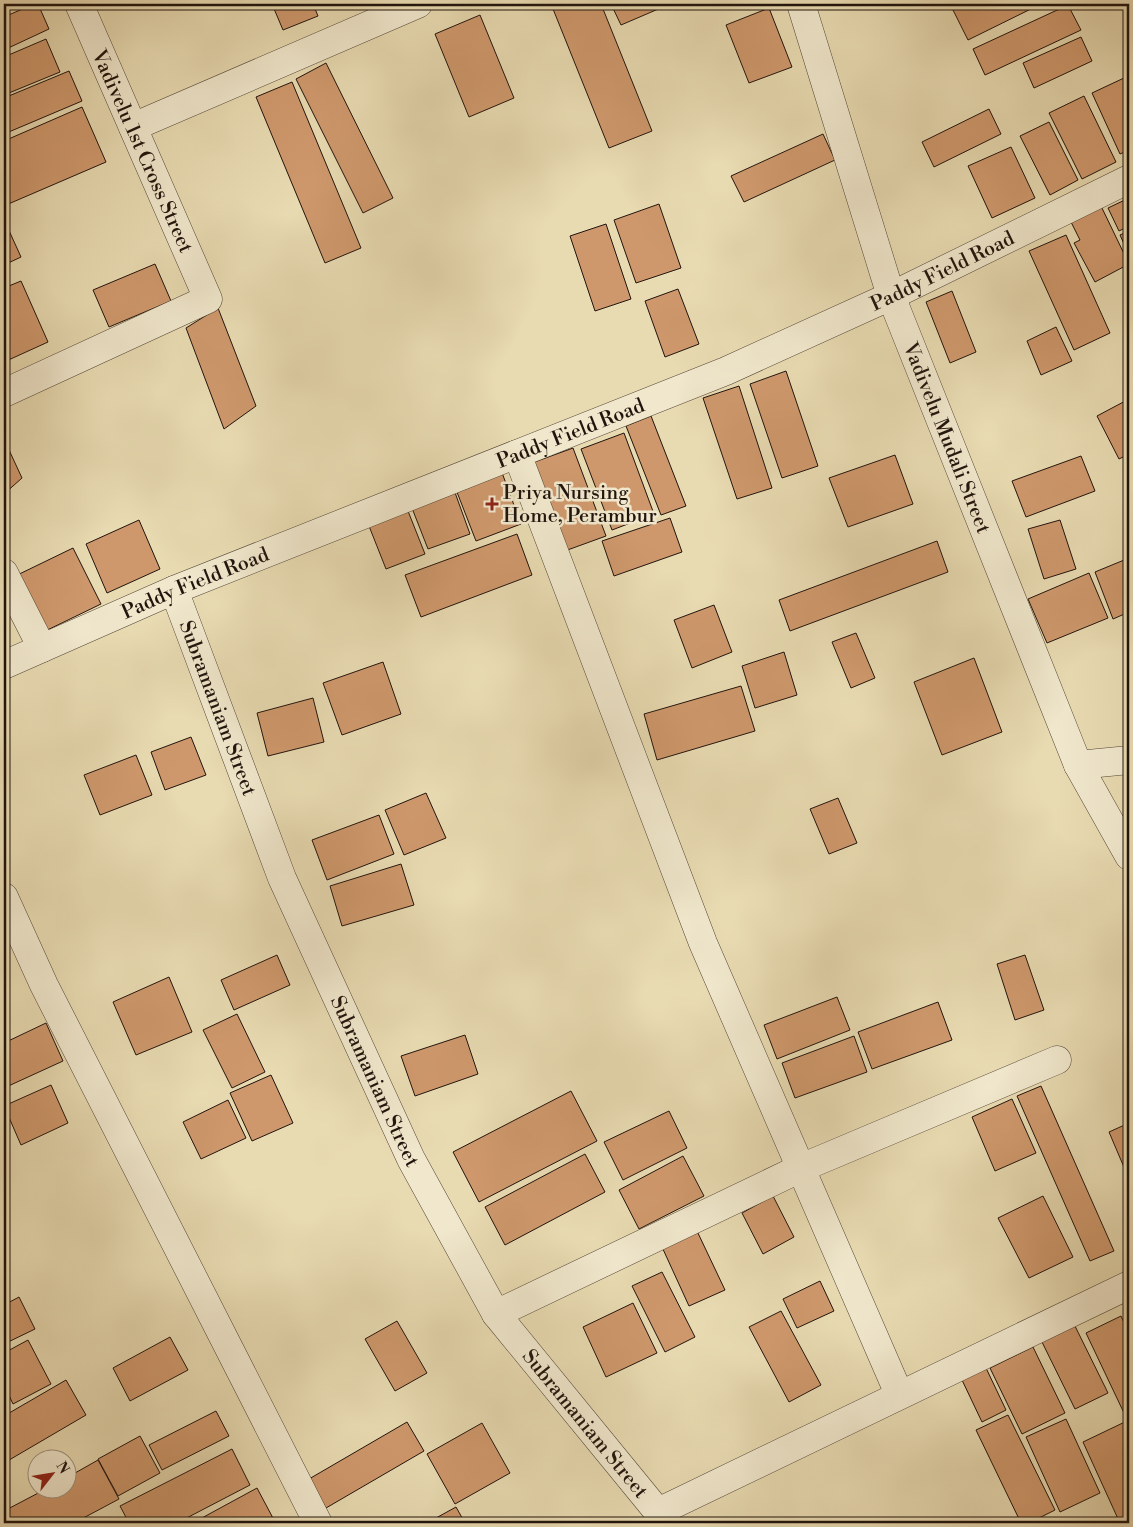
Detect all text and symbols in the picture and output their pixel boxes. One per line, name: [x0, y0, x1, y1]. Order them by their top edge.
street label: Vadivelu 1st Cross Street: [85, 45, 198, 257]
street label: Paddy Field Road: [867, 226, 1019, 318]
street label: Vadivelu Mudali Street: [896, 338, 995, 537]
street label: Paddy Field Road: [493, 393, 649, 475]
place label: Priya Nursing Home, Perambur: [503, 481, 657, 529]
marker: Priya Nursing Home, Perambur: [485, 497, 499, 511]
street label: Paddy Field Road: [118, 542, 273, 626]
street label: Subramaniam Street: [173, 617, 261, 800]
street label: Subramaniam Street: [324, 992, 424, 1172]
street label: Subramaniam Street: [516, 1345, 653, 1504]
north arrow: [28, 1450, 78, 1500]
text: N: [52, 1458, 73, 1477]

